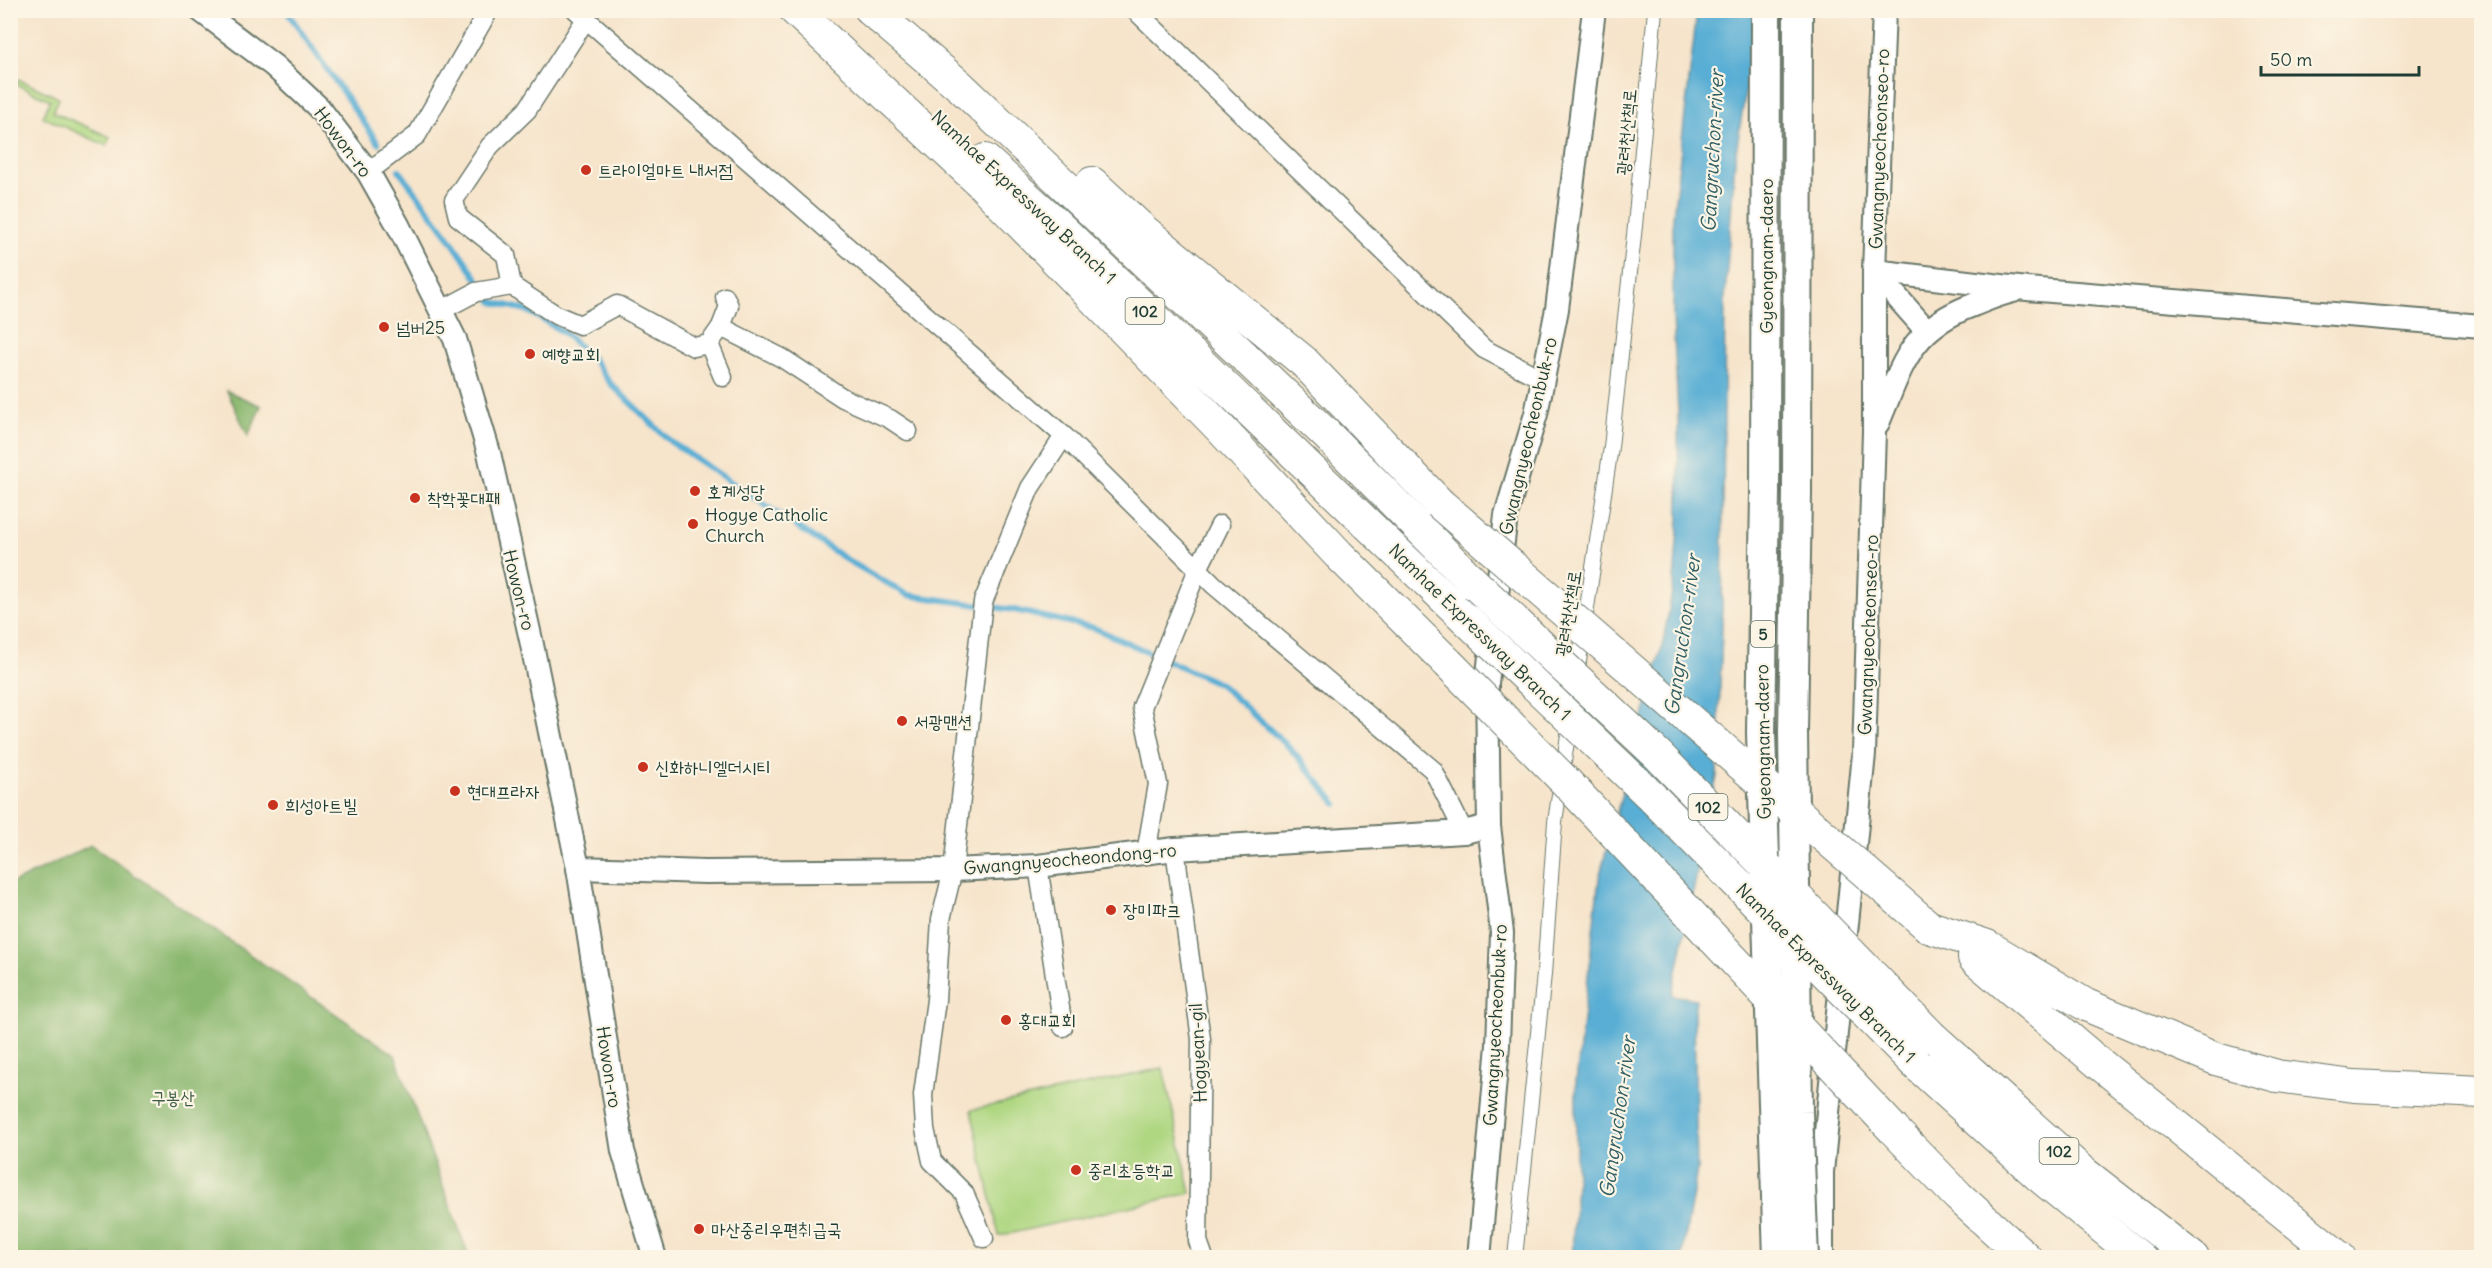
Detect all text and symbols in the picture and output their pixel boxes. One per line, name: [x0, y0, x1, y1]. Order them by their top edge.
scale bar: [2261, 39, 2418, 77]
street label: Gwangnyeocheonseo-ro: [1864, 48, 1894, 250]
text: 50 m: [2270, 48, 2312, 71]
water label: Gangruchon-river: [1695, 66, 1729, 233]
street label: 광려천산책로: [1611, 88, 1641, 176]
street label: Howon-ro: [309, 102, 377, 182]
street label: Namhae Expressway Branch 1: [927, 105, 1121, 289]
place label: 트라이얼마트 내서점: [598, 159, 733, 182]
marker: 트라이얼마트 내서점: [579, 163, 593, 177]
street label: Gyeongnam-daero: [1755, 178, 1778, 334]
road number: 102: [1126, 298, 1164, 324]
place label: 넘버25: [396, 316, 445, 339]
marker: 넘버25: [377, 320, 391, 334]
street label: Gwangnyeocheonbuk-ro: [1494, 335, 1562, 537]
place label: 예향교회: [542, 343, 600, 366]
marker: 예향교회: [523, 347, 537, 361]
place label: 호계성당: [707, 480, 765, 503]
marker: 호계성당: [688, 484, 702, 498]
place label: 착학꽃대패: [427, 487, 500, 510]
marker: 착학꽃대패: [408, 491, 422, 505]
place label: Hogye Catholic Church: [705, 503, 828, 547]
marker: Hogye Catholic Church: [686, 517, 700, 531]
street label: Gwangnyeocheonseo-ro: [1853, 534, 1883, 736]
street label: Namhae Expressway Branch 1: [1384, 539, 1576, 725]
street label: Howon-ro: [498, 547, 540, 633]
water label: Gangruchon-river: [1658, 550, 1706, 717]
street label: 광려천산책로: [1550, 568, 1586, 658]
road number: 5: [1751, 621, 1775, 647]
street label: Gyeongnam-daero: [1750, 664, 1776, 820]
place label: 서광맨션: [914, 710, 972, 733]
marker: 서광맨션: [895, 714, 909, 728]
place label: 신화하니엘더시티: [655, 756, 771, 779]
marker: 신화하니엘더시티: [636, 760, 650, 774]
place label: 현대프라자: [467, 780, 540, 803]
marker: 현대프라자: [448, 784, 462, 798]
place label: 희성아트빌: [285, 794, 358, 817]
road number: 102: [1688, 794, 1728, 820]
marker: 희성아트빌: [266, 798, 280, 812]
street label: Gwangnyeocheondong-ro: [962, 838, 1178, 880]
street label: Namhae Expressway Branch 1: [1731, 878, 1921, 1068]
place label: 장미파크: [1123, 899, 1181, 922]
marker: 장미파크: [1104, 903, 1118, 917]
street label: Gwangnyeocheonbuk-ro: [1478, 923, 1512, 1127]
street label: Hogyean-gil: [1184, 1003, 1212, 1103]
place label: 홍대교회: [1018, 1009, 1076, 1032]
marker: 홍대교회: [999, 1013, 1013, 1027]
street label: Howon-ro: [591, 1025, 627, 1109]
water label: Gangruchon-river: [1593, 1032, 1641, 1199]
park label: 구봉산: [151, 1086, 195, 1109]
road number: 102: [2040, 1138, 2078, 1164]
place label: 중리초등학교: [1088, 1159, 1175, 1182]
marker: 중리초등학교: [1069, 1163, 1083, 1177]
place label: 마산중리우편취급국: [711, 1218, 841, 1241]
marker: 마산중리우편취급국: [692, 1222, 706, 1236]

